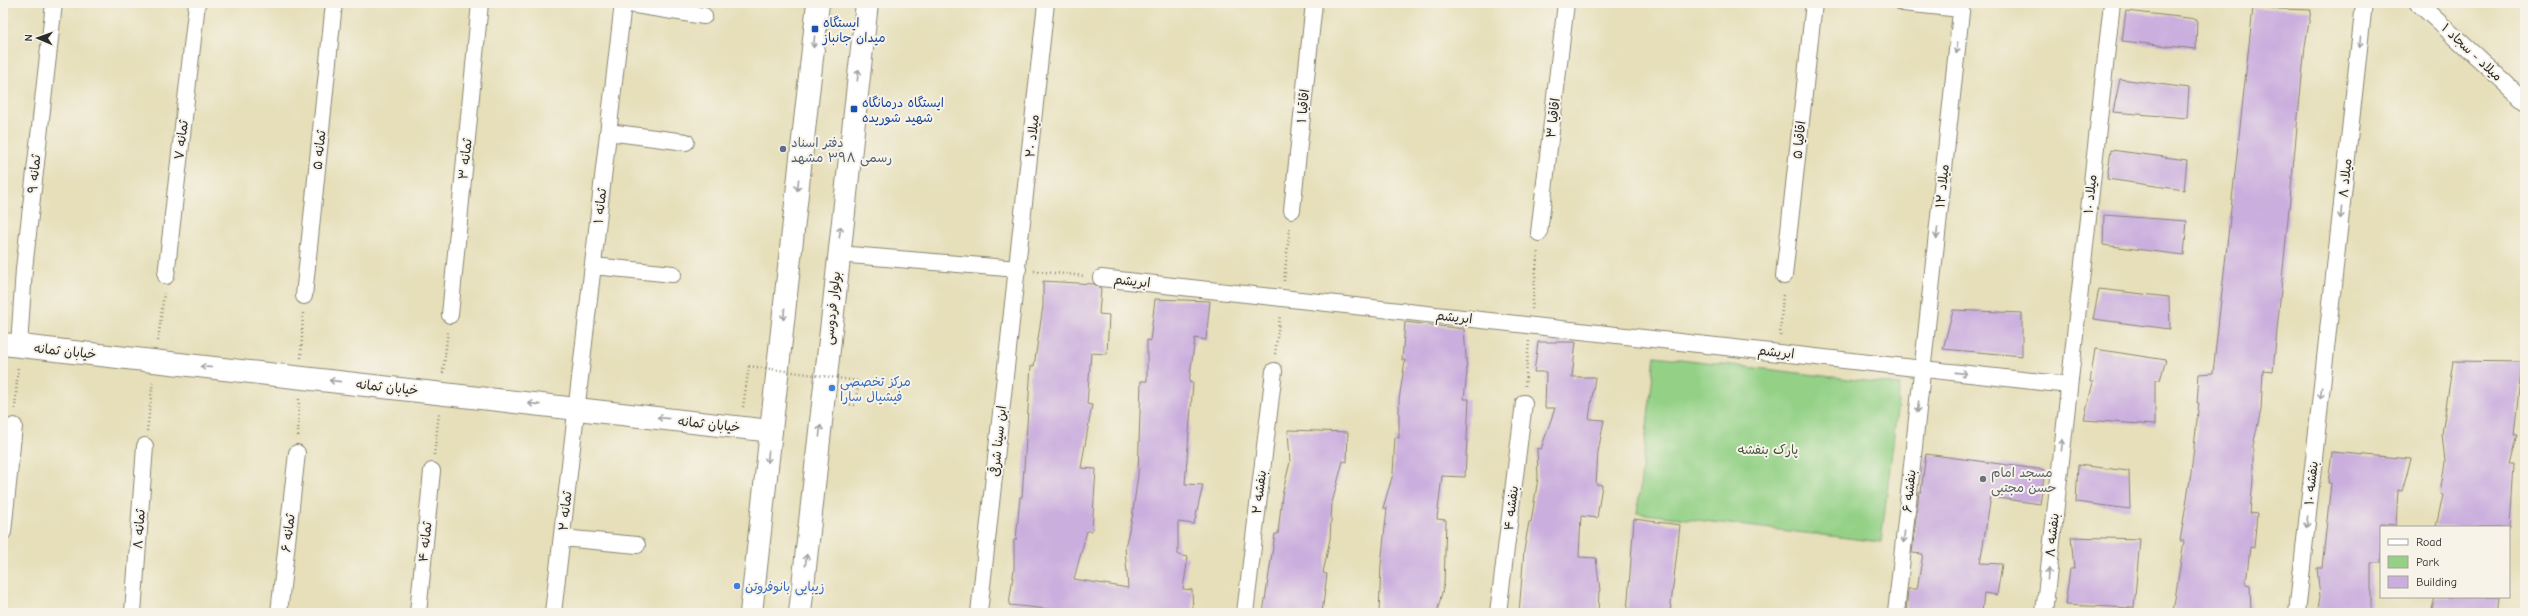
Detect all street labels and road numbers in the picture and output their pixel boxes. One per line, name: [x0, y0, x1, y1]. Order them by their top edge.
street label: میلاد - سجاد ۱: [2438, 20, 2505, 85]
street label: اقاقیا ۱: [1294, 88, 1313, 124]
street label: اقاقیا ۳: [1543, 97, 1564, 139]
street label: میلاد ۲۰: [1022, 114, 1043, 158]
street label: ثمانه ۷: [171, 118, 191, 161]
street label: اقاقیا ۵: [1790, 120, 1809, 160]
street label: ثمانه ۵: [309, 128, 329, 171]
street label: ثمانه ۳: [455, 136, 475, 180]
street label: ثمانه ۹: [25, 153, 44, 194]
street label: میلاد ۸: [2335, 158, 2356, 198]
street label: میلاد ۱۲: [1932, 163, 1953, 209]
street label: میلاد ۱۰: [2080, 174, 2101, 214]
street label: ثمانه ۱: [591, 186, 609, 224]
street label: بولوار فردوسی: [821, 271, 845, 346]
street label: ابریشم: [1113, 272, 1151, 293]
street label: ابریشم: [1435, 308, 1473, 329]
street label: خیابان ثمانه: [33, 340, 97, 363]
street label: ابریشم: [1757, 343, 1795, 364]
street label: خیابان ثمانه: [355, 376, 419, 399]
street label: ابن سینا شرقی: [986, 405, 1010, 477]
street label: خیابان ثمانه: [677, 413, 741, 436]
street label: بنفشه ۱۰: [2301, 460, 2322, 506]
street label: بنفشه ۲: [1249, 469, 1270, 515]
street label: بنفشه ۶: [1899, 469, 1920, 513]
street label: بنفشه ۴: [1501, 485, 1522, 531]
street label: ثمانه ۲: [555, 489, 575, 531]
street label: ثمانه ۸: [130, 507, 148, 549]
street label: ثمانه ۶: [278, 512, 298, 553]
street label: بنفشه ۸: [2042, 512, 2063, 558]
street label: ثمانه ۴: [415, 520, 435, 563]

